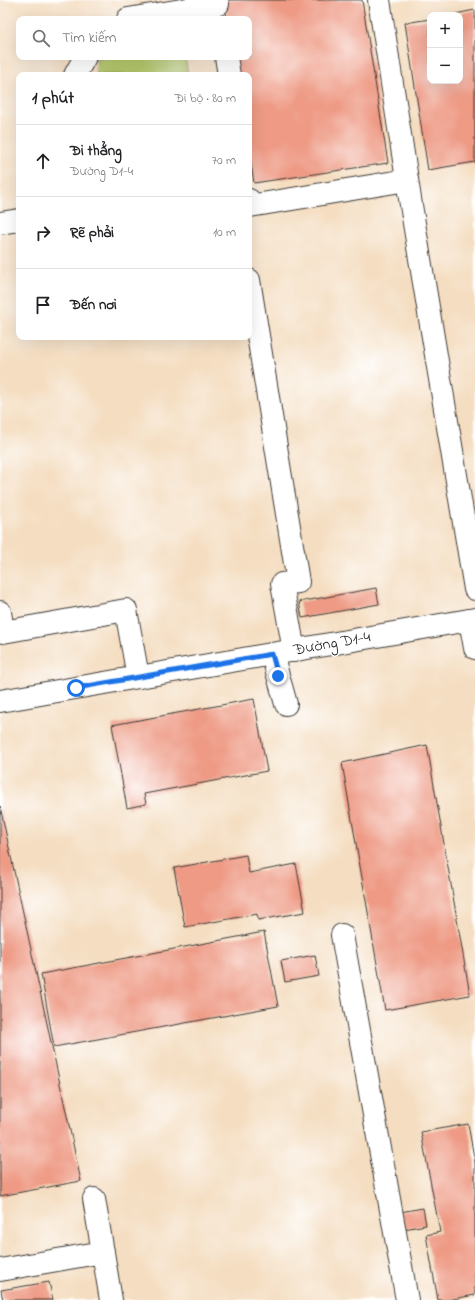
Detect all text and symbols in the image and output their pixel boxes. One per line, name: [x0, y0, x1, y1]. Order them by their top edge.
map controls: [427, 12, 463, 84]
button: +: [427, 12, 463, 48]
search box: [16, 16, 252, 60]
icon: search: [30, 27, 52, 49]
text: Tìm kiếm: [62, 27, 116, 49]
button: −: [427, 48, 463, 84]
text: 1 phút: [32, 86, 74, 111]
text: Đi bộ · 80 m: [175, 89, 236, 108]
text: Đi thẳng: [70, 140, 122, 162]
icon: ahead: [32, 150, 54, 172]
text: 70 m: [212, 151, 236, 170]
text: Đường D1-4: [70, 162, 133, 181]
icon: right: [32, 222, 54, 244]
text: Rẽ phải: [70, 222, 114, 244]
text: 10 m: [213, 223, 236, 242]
icon: arrive: [32, 294, 54, 316]
text: Đến nơi: [70, 294, 117, 316]
street label: Đường D1-4: [291, 625, 373, 663]
route end: [269, 667, 287, 685]
route start: [67, 679, 85, 697]

